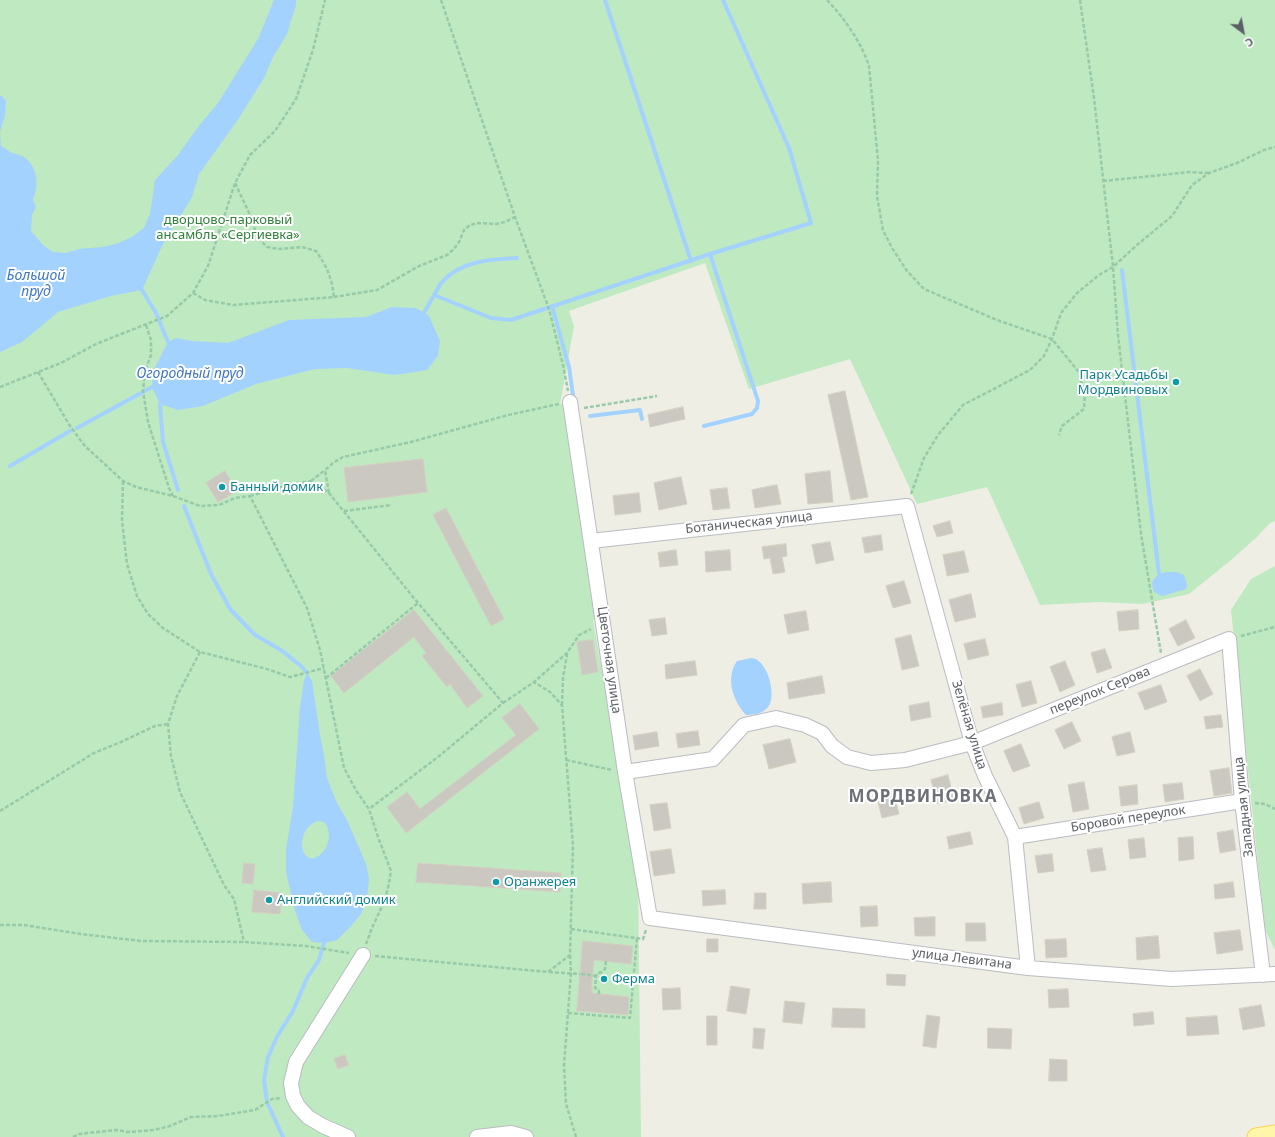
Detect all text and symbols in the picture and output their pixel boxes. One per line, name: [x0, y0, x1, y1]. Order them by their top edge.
north arrow: [1223, 12, 1263, 52]
text: С: [1243, 34, 1257, 51]
park label: дворцово-парковый ансамбль «Сергиевка»: [156, 212, 300, 243]
water label: Большой пруд: [7, 268, 65, 300]
water label: Огородный пруд: [137, 366, 243, 382]
place label: Парк Усадьбы Мордвиновых: [1078, 367, 1168, 398]
marker: Парк Усадьбы Мордвиновых: [1171, 377, 1181, 387]
place label: Банный домик: [230, 479, 323, 495]
marker: Банный домик: [217, 482, 227, 492]
street label: Ботаническая улица: [685, 509, 813, 537]
street label: Цветочная улица: [594, 605, 624, 715]
street label: переулок Серова: [1047, 664, 1153, 718]
street label: Зелёная улица: [948, 679, 990, 771]
street label: Западная улица: [1231, 756, 1257, 858]
district label: МОРДВИНОВКА: [849, 787, 997, 807]
street label: Боровой переулок: [1070, 802, 1186, 836]
place label: Оранжерея: [504, 874, 576, 890]
marker: Оранжерея: [491, 877, 501, 887]
place label: Английский домик: [277, 892, 396, 908]
marker: Английский домик: [264, 895, 274, 905]
street label: улица Левитана: [911, 945, 1013, 973]
place label: Ферма: [612, 971, 655, 987]
marker: Ферма: [599, 974, 609, 984]

